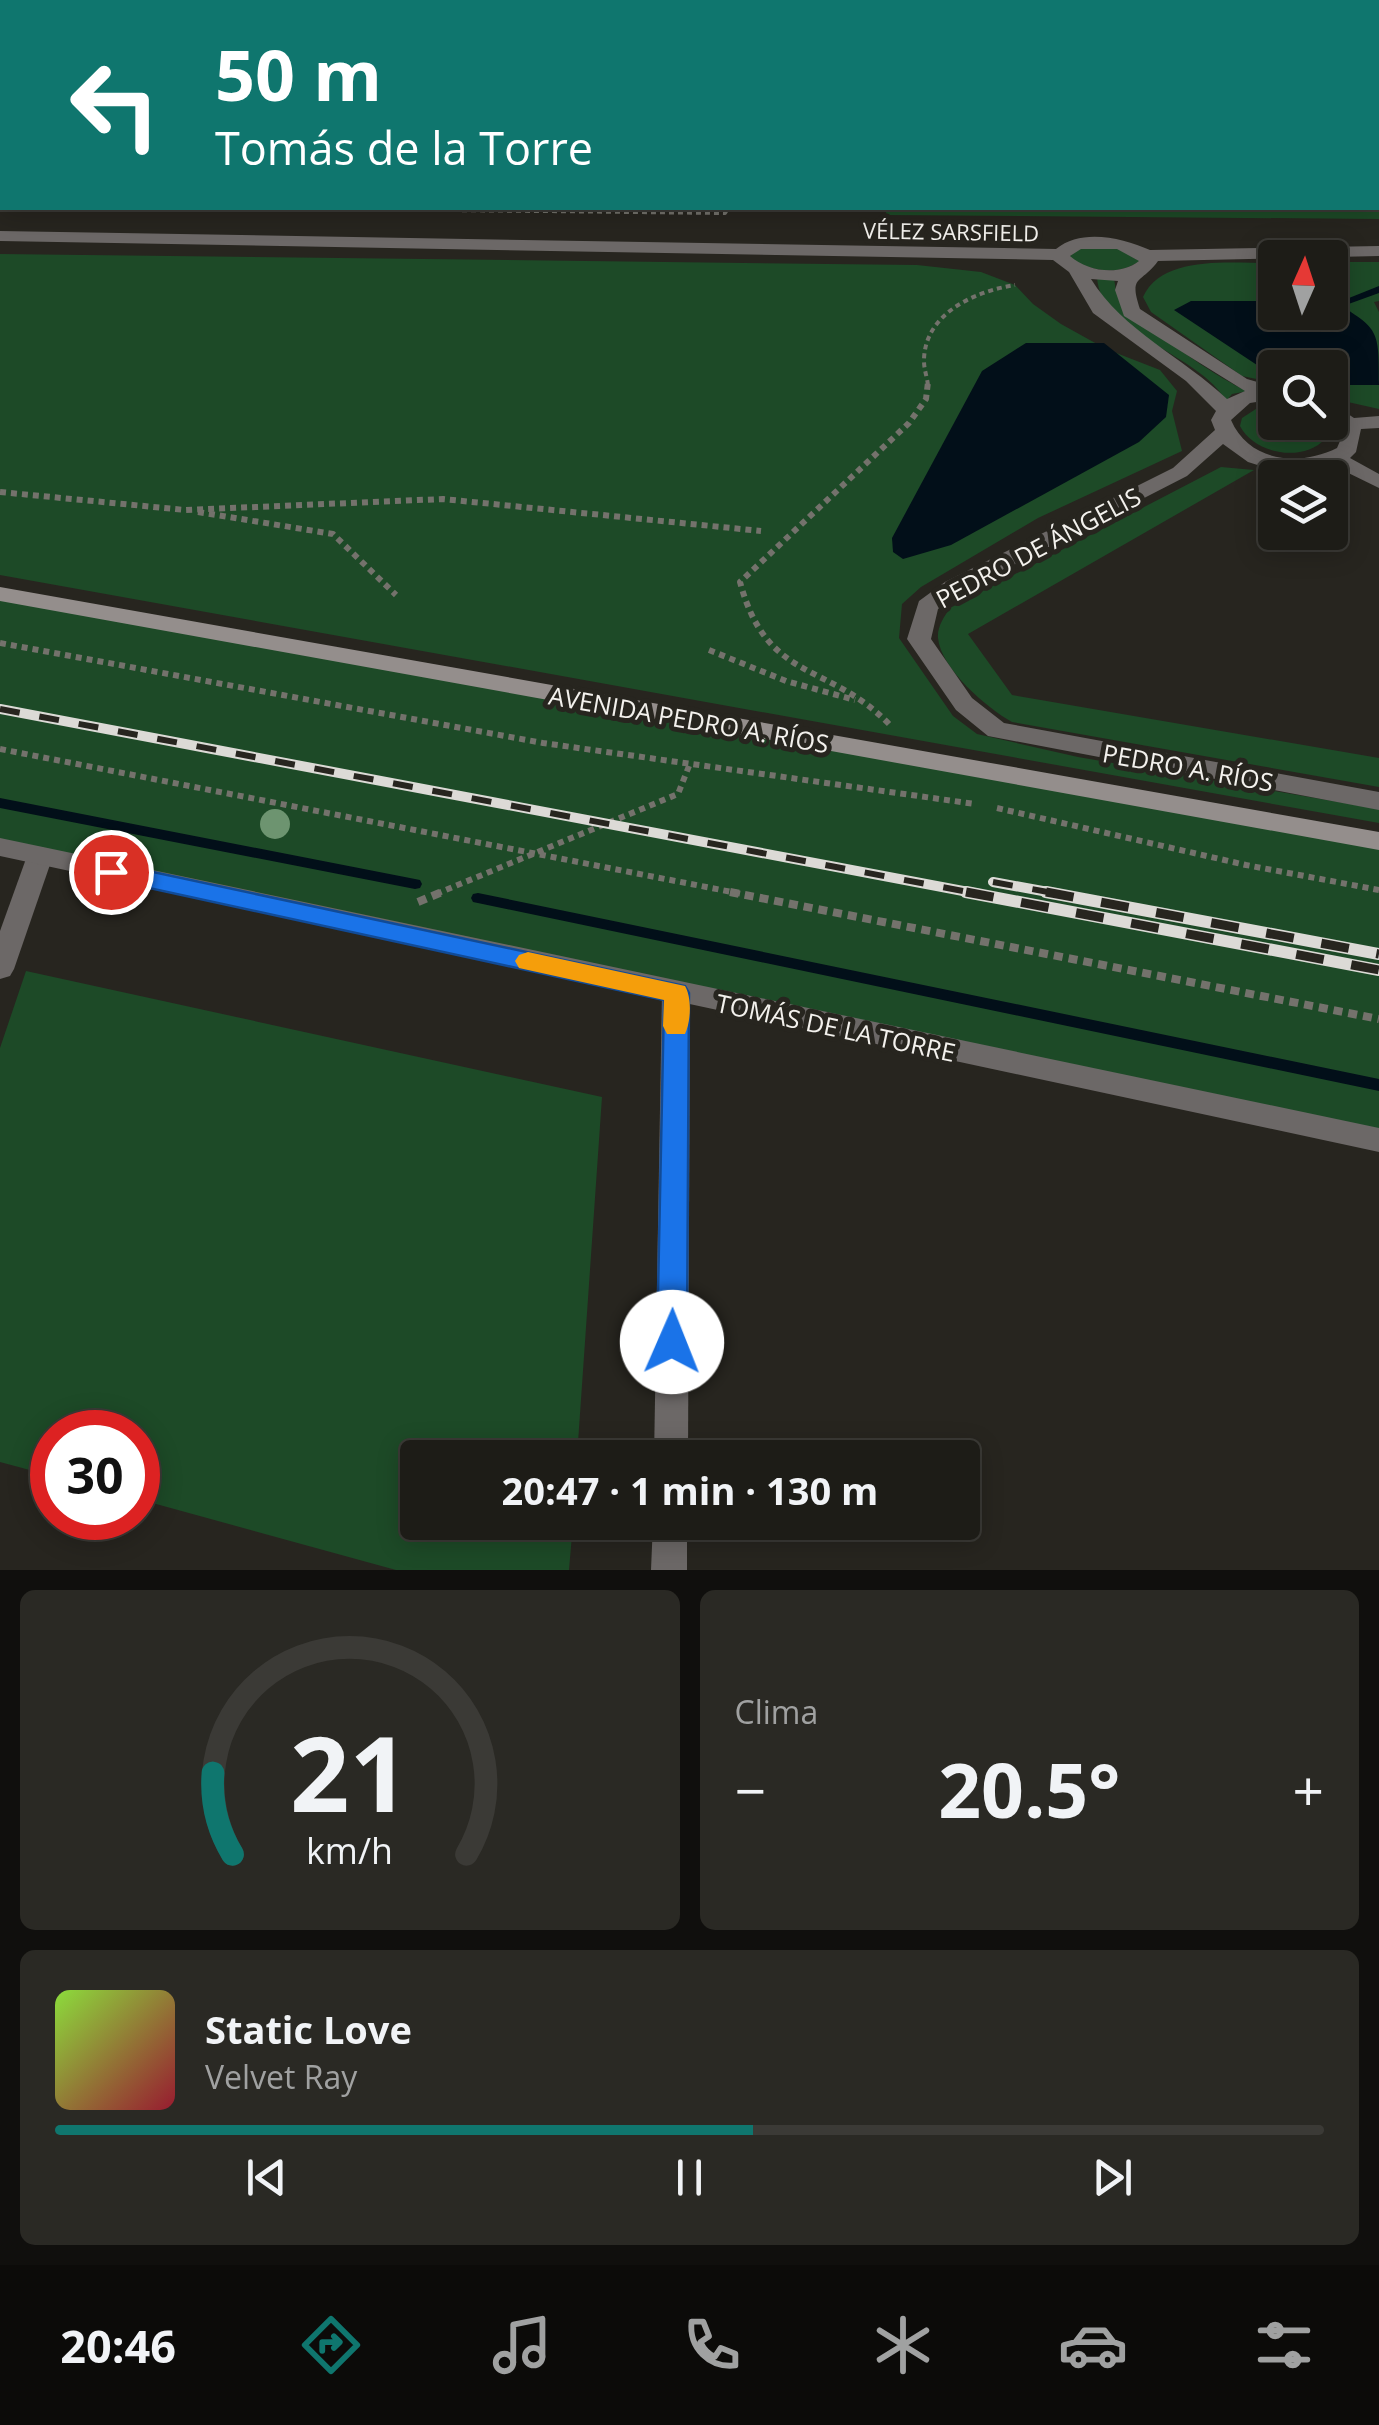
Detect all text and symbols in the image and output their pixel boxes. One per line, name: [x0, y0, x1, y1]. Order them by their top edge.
text: 50 m: [215, 26, 382, 122]
icon: left: [50, 40, 180, 170]
text: Tomás de la Torre: [215, 117, 593, 178]
street label: VÉLEZ SARSFIELD: [863, 214, 1039, 248]
north arrow: [1258, 240, 1348, 330]
map controls: [1258, 240, 1348, 550]
button: search: [1258, 350, 1348, 440]
button: layers: [1258, 460, 1348, 550]
street label: PEDRO DE ÁNGELIS: [930, 479, 1146, 615]
street label: AVENIDA PEDRO A. RÍOS: [546, 678, 832, 760]
street label: PEDRO A. RÍOS: [1100, 735, 1276, 799]
pin: [69, 830, 154, 915]
icon: arrive: [84, 845, 139, 900]
street label: TOMÁS DE LA TORRE: [713, 985, 959, 1069]
position arrow: [620, 1290, 724, 1394]
speed limit sign: 30: [30, 1410, 160, 1540]
text: 20:47 · 1 min · 130 m: [502, 1464, 878, 1516]
text: Clima: [735, 1690, 818, 1733]
text: 21: [290, 1701, 409, 1842]
text: 20.5°: [938, 1738, 1120, 1840]
text: −: [735, 1752, 766, 1827]
text: +: [1293, 1752, 1324, 1827]
text: km/h: [306, 1826, 393, 1874]
text: Static Love: [205, 2003, 412, 2055]
text: Velvet Ray: [205, 2055, 357, 2098]
icon: previous: [239, 2150, 294, 2205]
icon: pause: [662, 2150, 717, 2205]
icon: next: [1085, 2150, 1140, 2205]
icon: directions: [296, 2310, 366, 2380]
icon: music: [487, 2310, 557, 2380]
icon: phone: [677, 2310, 747, 2380]
icon: climate: [868, 2310, 938, 2380]
icon: car: [1058, 2310, 1128, 2380]
icon: filters: [1249, 2310, 1319, 2380]
text: 20:46: [60, 2315, 176, 2376]

